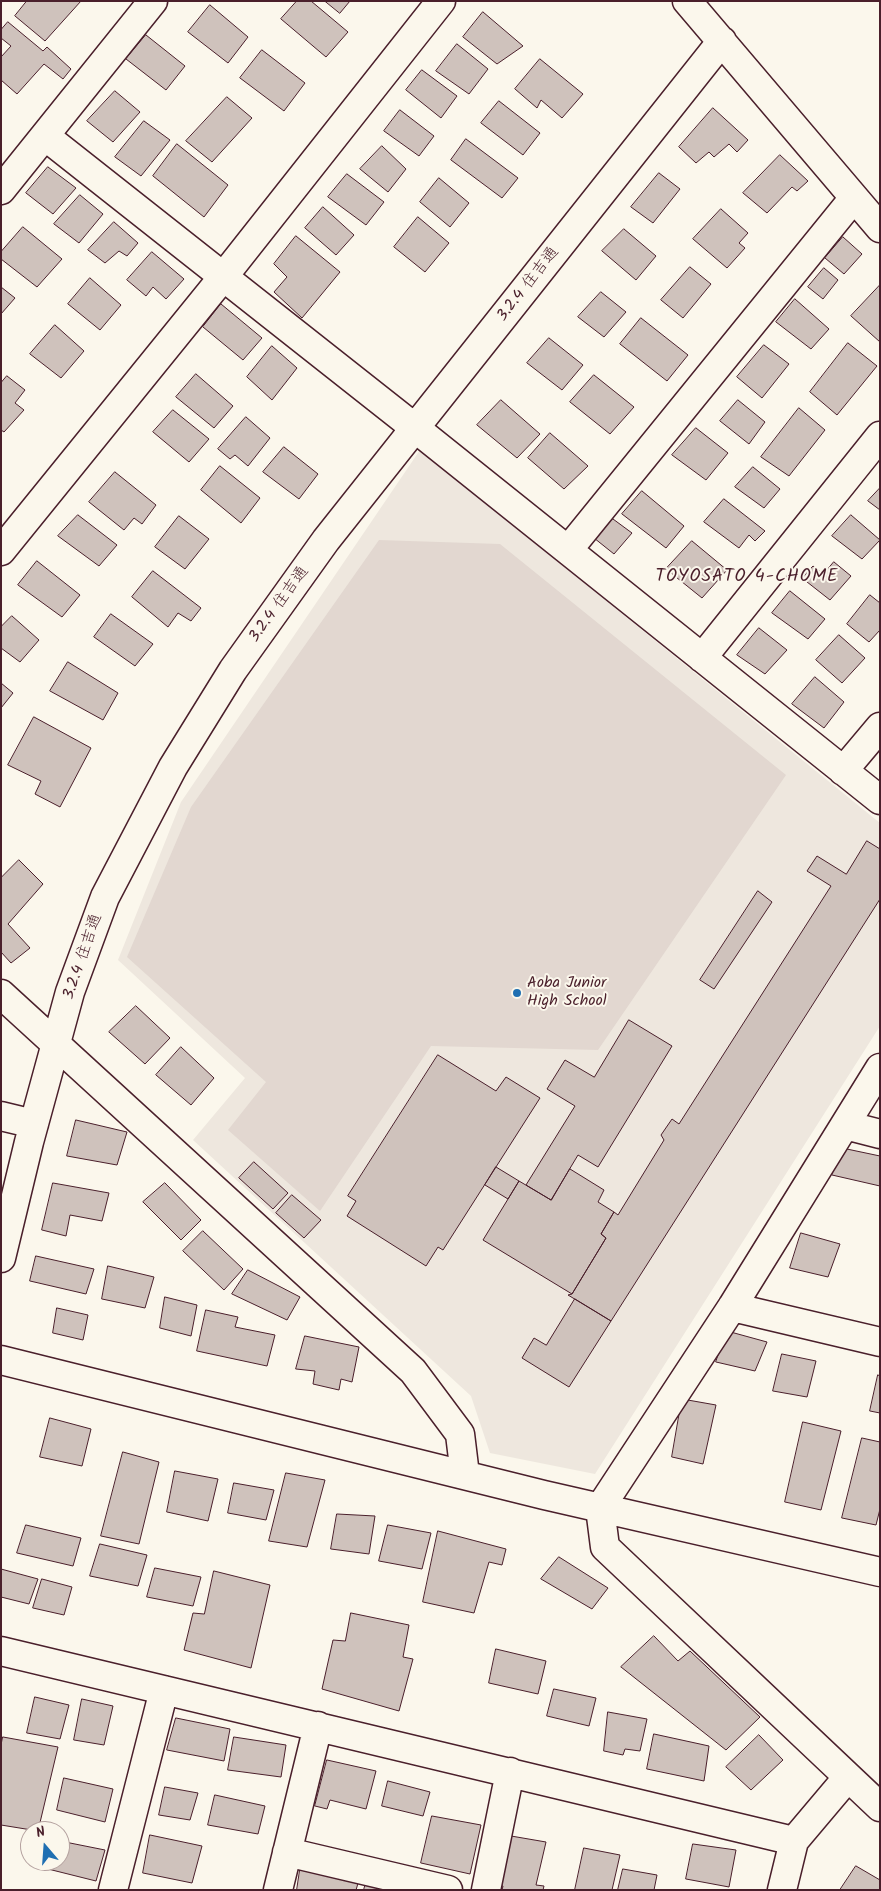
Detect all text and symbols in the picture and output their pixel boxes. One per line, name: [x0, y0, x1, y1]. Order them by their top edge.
street label: 3.2.4 住吉通: [494, 244, 564, 326]
street label: 3.2.4 住吉通: [246, 563, 314, 647]
district label: TOYOSATO 4-CHOME: [653, 567, 841, 589]
street label: 3.2.4 住吉通: [60, 912, 108, 1002]
place label: Aoba Junior High School: [527, 974, 607, 1012]
marker: Aoba Junior High School: [511, 987, 523, 999]
north arrow: [20, 1821, 70, 1871]
text: N: [33, 1821, 48, 1845]

